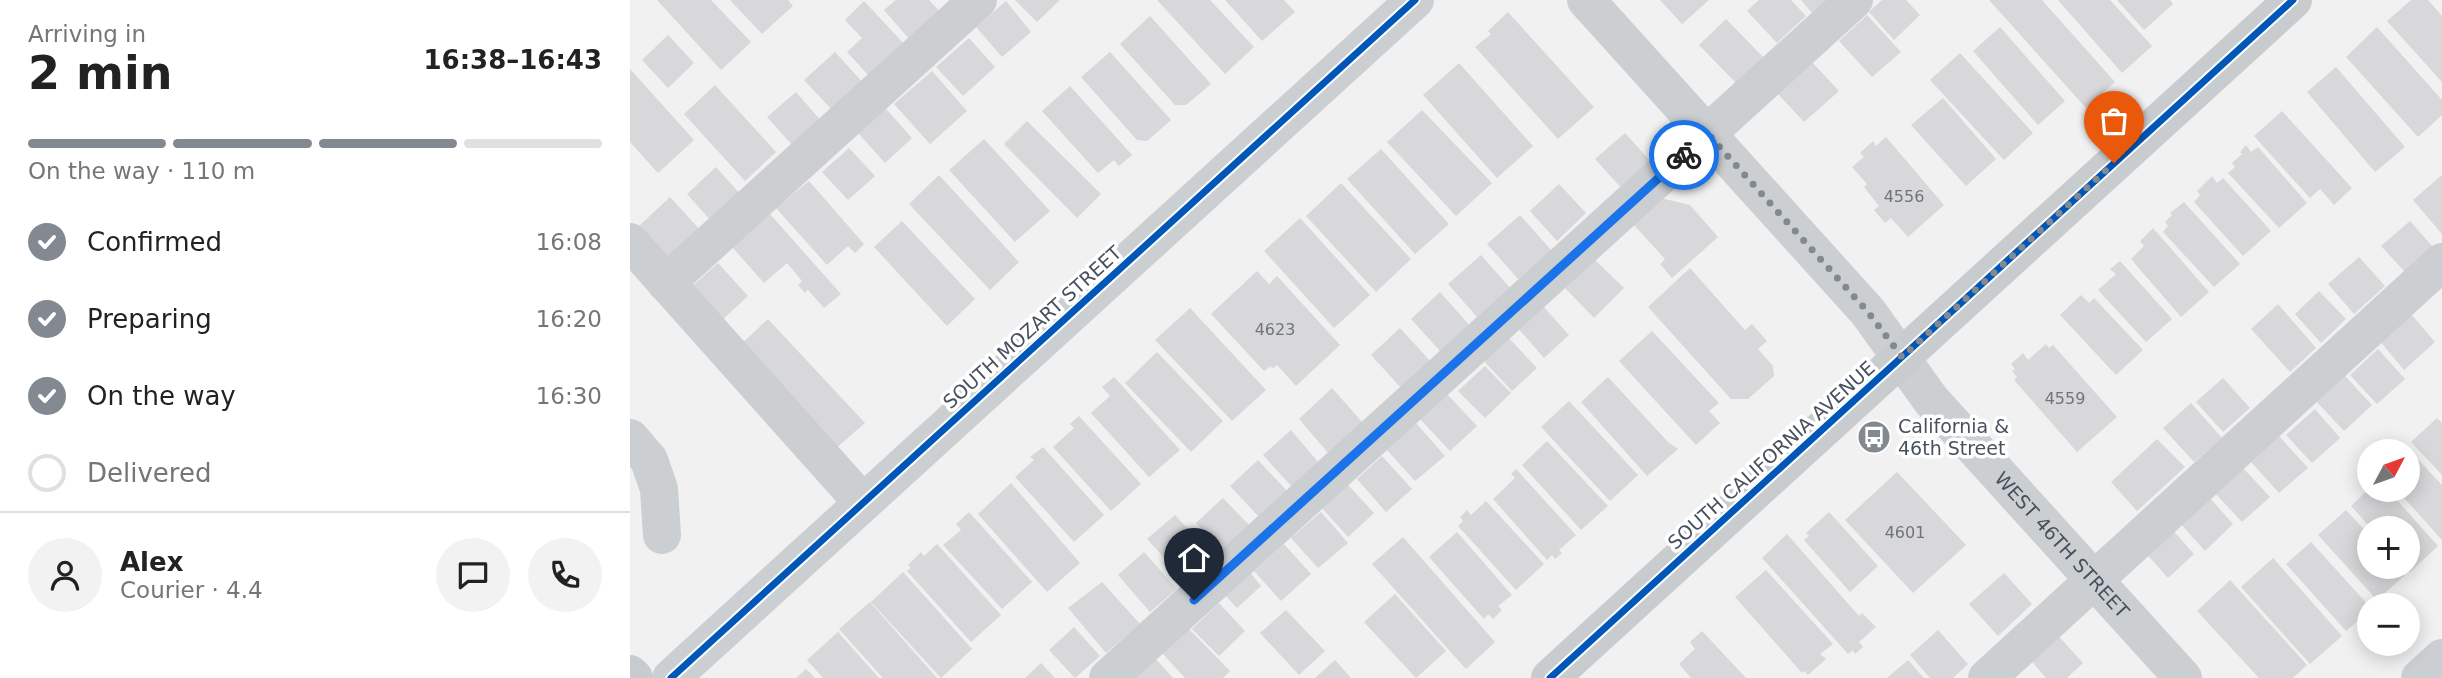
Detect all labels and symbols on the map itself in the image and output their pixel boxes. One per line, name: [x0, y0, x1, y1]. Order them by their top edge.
pin: [2084, 91, 2144, 163]
courier: [1649, 120, 1719, 190]
house number: 4556: [1884, 187, 1924, 206]
street label: SOUTH MOZART STREET: [938, 241, 1126, 413]
house number: 4623: [1255, 320, 1295, 339]
street label: SOUTH CALIFORNIA AVENUE: [1663, 356, 1879, 554]
house number: 4559: [2045, 389, 2085, 408]
place label: California & 46th Street: [1898, 415, 2009, 459]
bus stop icon: California & 46th Street: [1855, 418, 1893, 456]
north arrow: [2357, 439, 2420, 502]
street label: WEST 46TH STREET: [1990, 467, 2134, 622]
house number: 4601: [1885, 523, 1925, 542]
pin: [1164, 528, 1224, 600]

